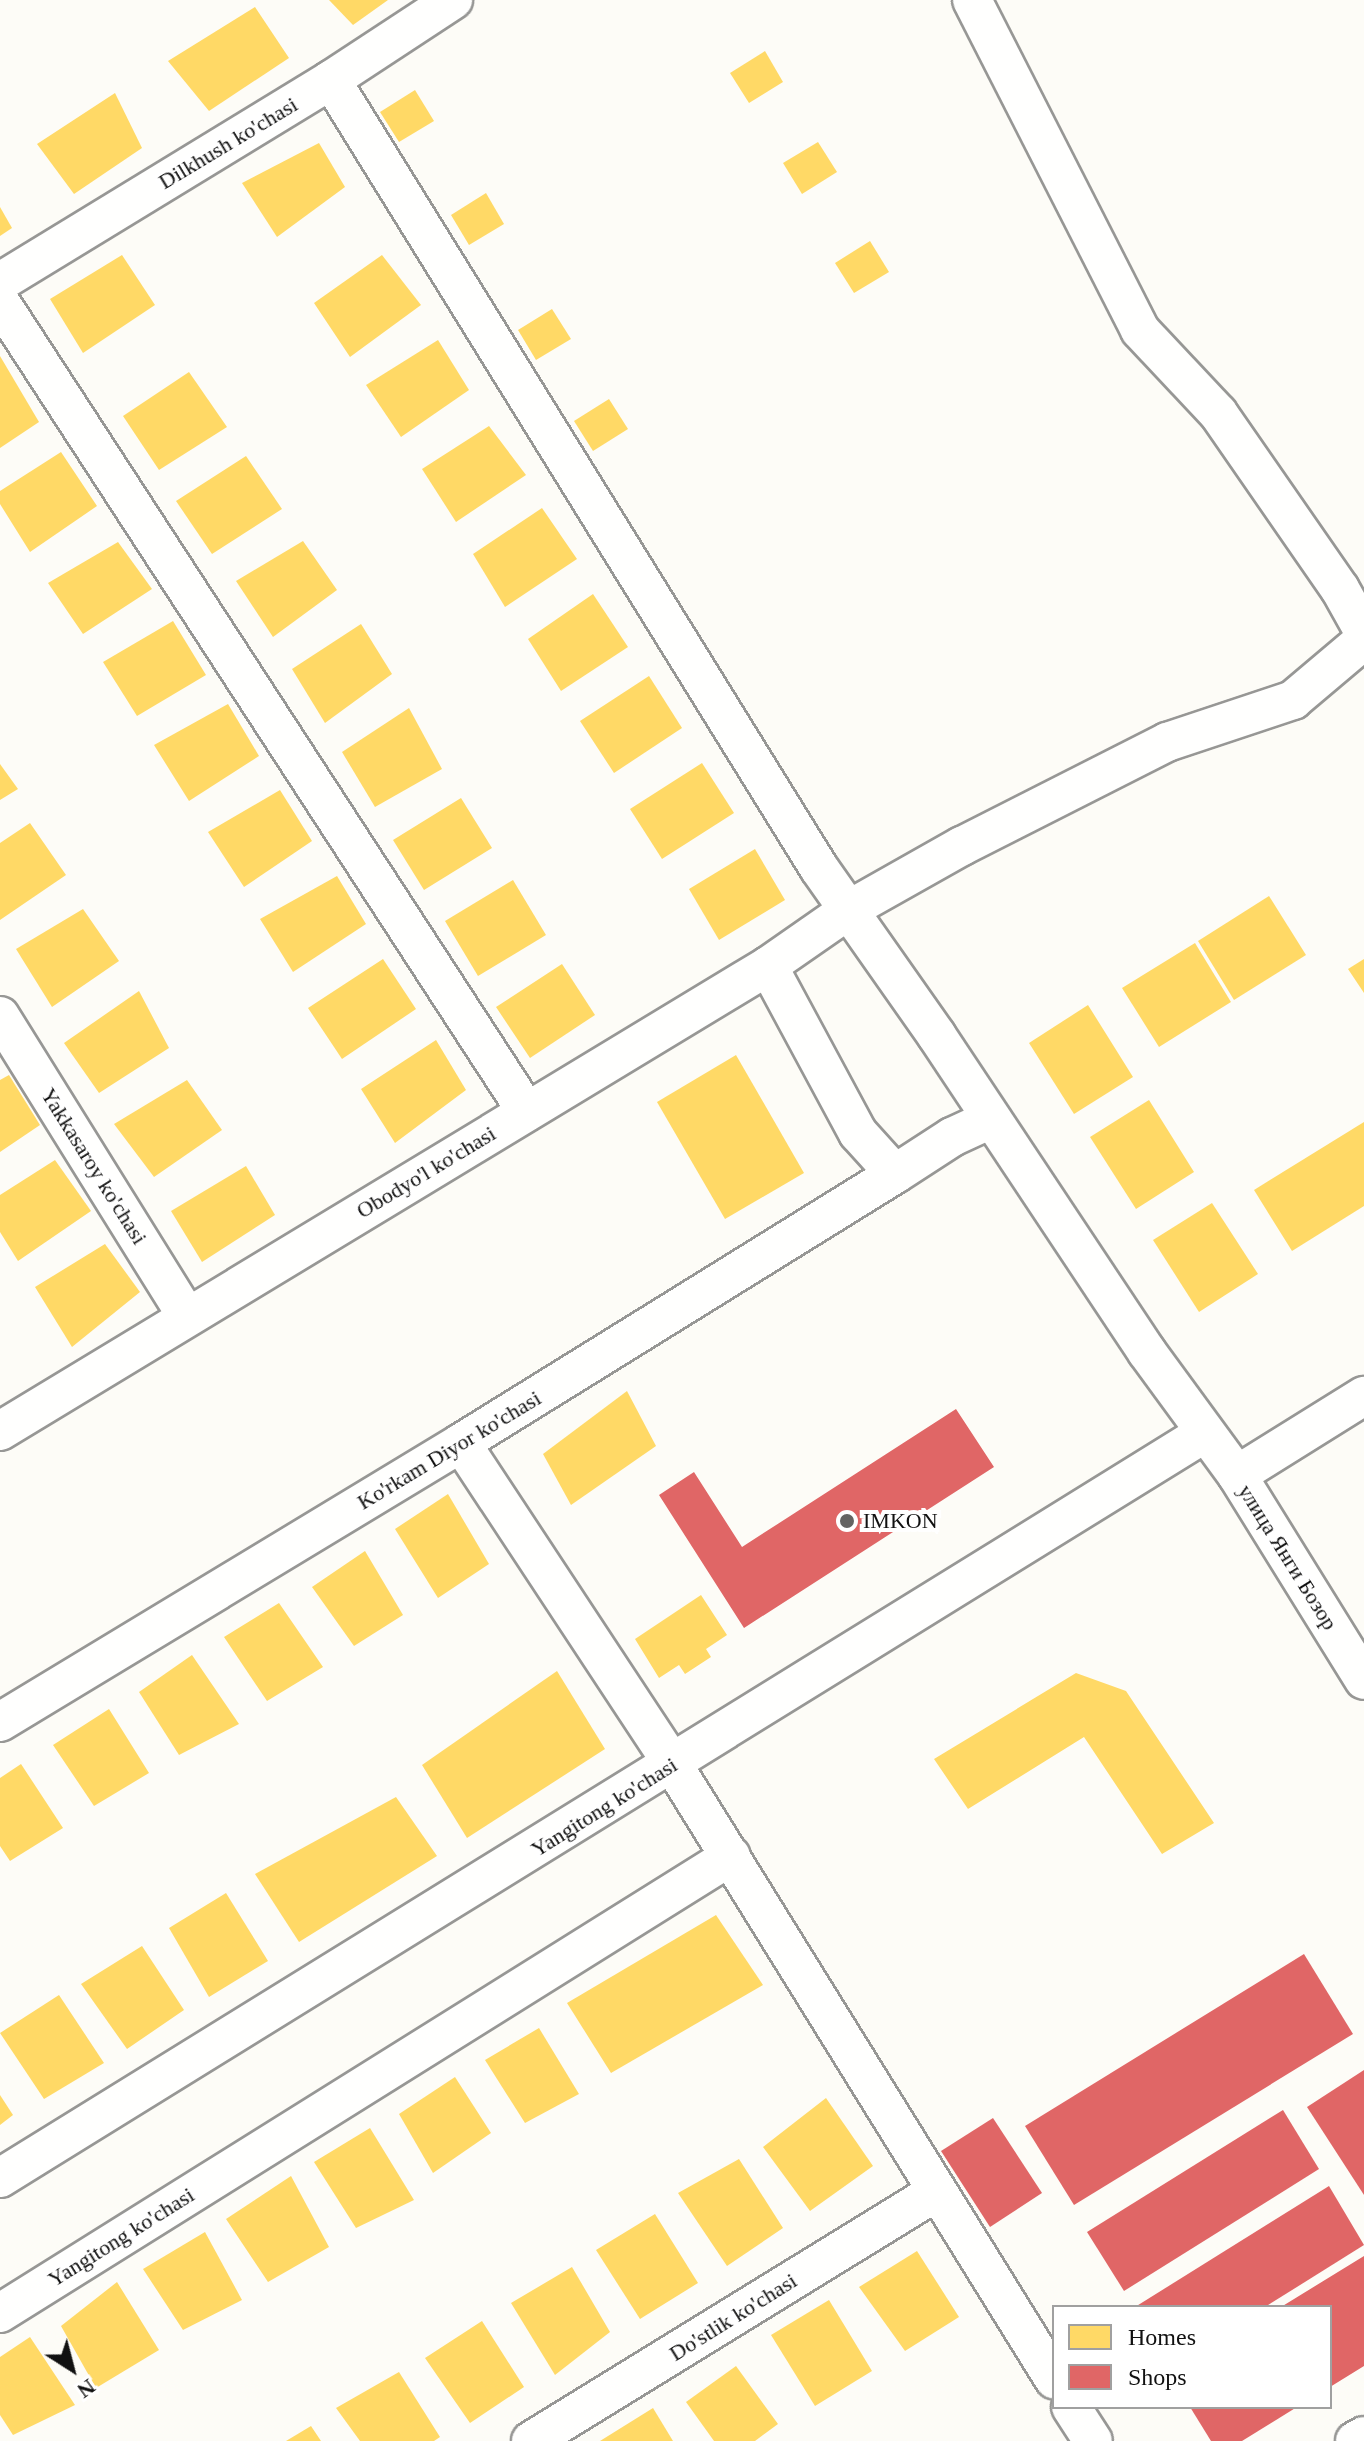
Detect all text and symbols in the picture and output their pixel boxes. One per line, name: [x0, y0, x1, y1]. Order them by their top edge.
street label: Dilkhush ko'chasi: [154, 91, 302, 195]
street label: Yakkasaroy ko'chasi: [35, 1083, 153, 1249]
street label: Obodyo'l ko'chasi: [352, 1120, 500, 1224]
street label: Ko'rkam Diyor ko'chasi: [352, 1385, 546, 1515]
street label: улица Янги Бозор: [1233, 1479, 1343, 1635]
place label: IMKON: [863, 1508, 938, 1534]
marker: IMKON: [838, 1512, 856, 1530]
street label: Yangitong ko'chasi: [526, 1751, 682, 1863]
street label: Yangitong ko'chasi: [43, 2181, 199, 2293]
street label: Do'stlik ko'chasi: [664, 2267, 802, 2367]
legend: [1052, 2305, 1332, 2409]
text: Homes: [1128, 2324, 1196, 2350]
north arrow: [32, 2329, 112, 2409]
text: Shops: [1128, 2364, 1187, 2390]
text: N: [73, 2374, 100, 2404]

